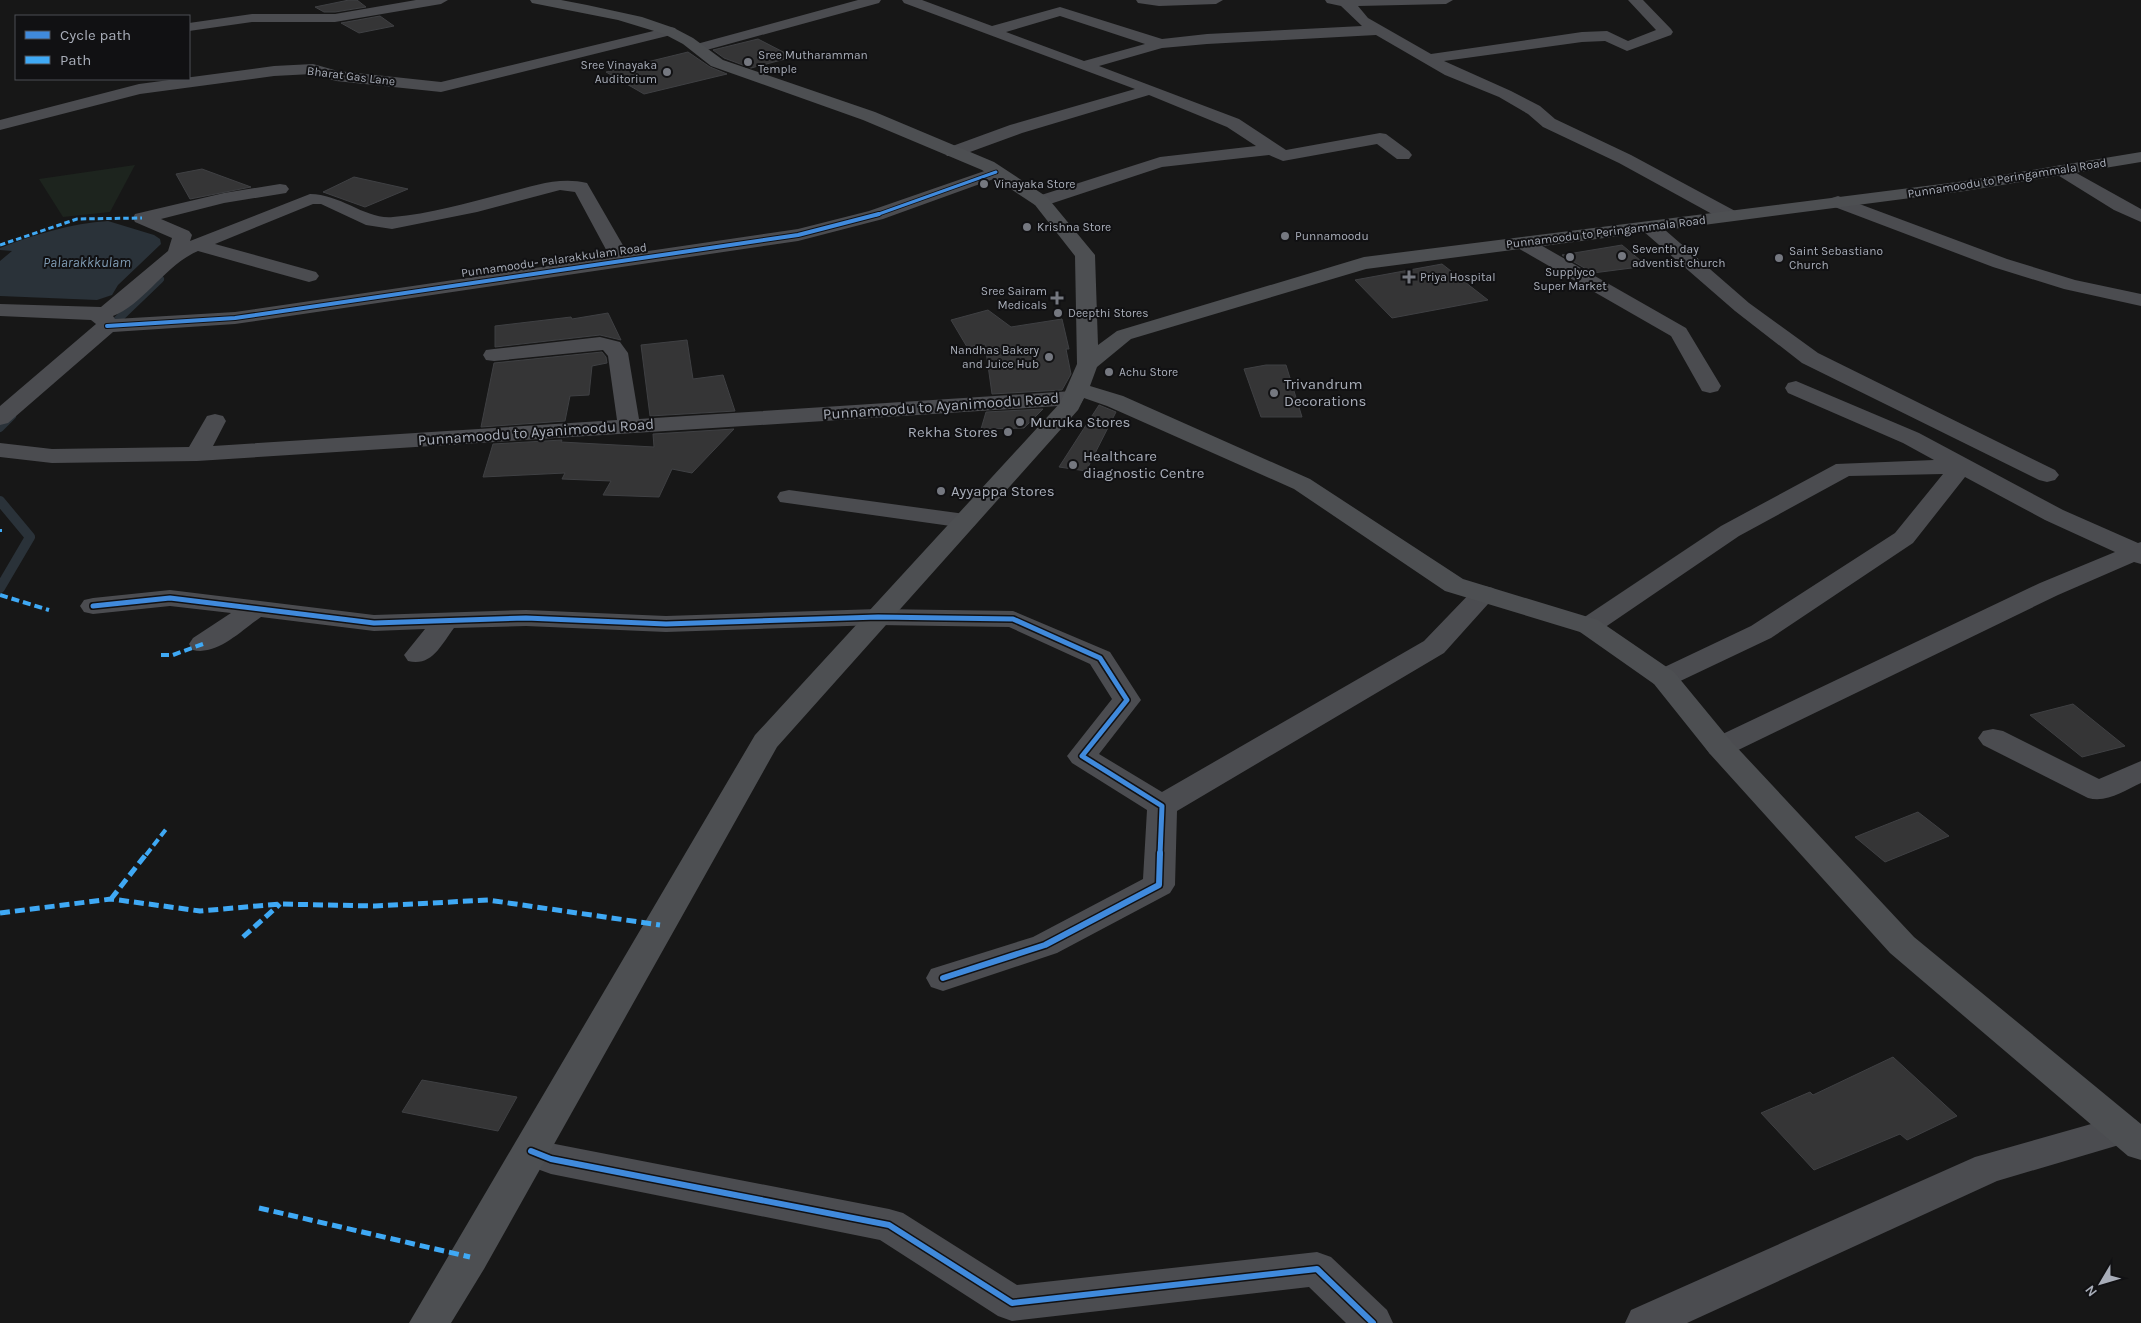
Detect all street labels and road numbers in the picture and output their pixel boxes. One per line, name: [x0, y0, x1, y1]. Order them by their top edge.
street label: Bharat Gas Lane: [306, 64, 396, 88]
street label: Punnamoodu to Peringammala Road: [1906, 155, 2108, 201]
street label: Punnamoodu to Peringammala Road: [1505, 213, 1707, 251]
street label: Punnamoodu- Palarakkulam Road: [460, 240, 648, 280]
street label: Punnamoodu to Ayanimoodu Road: [822, 389, 1060, 423]
street label: Punnamoodu to Ayanimoodu Road: [417, 415, 655, 449]

